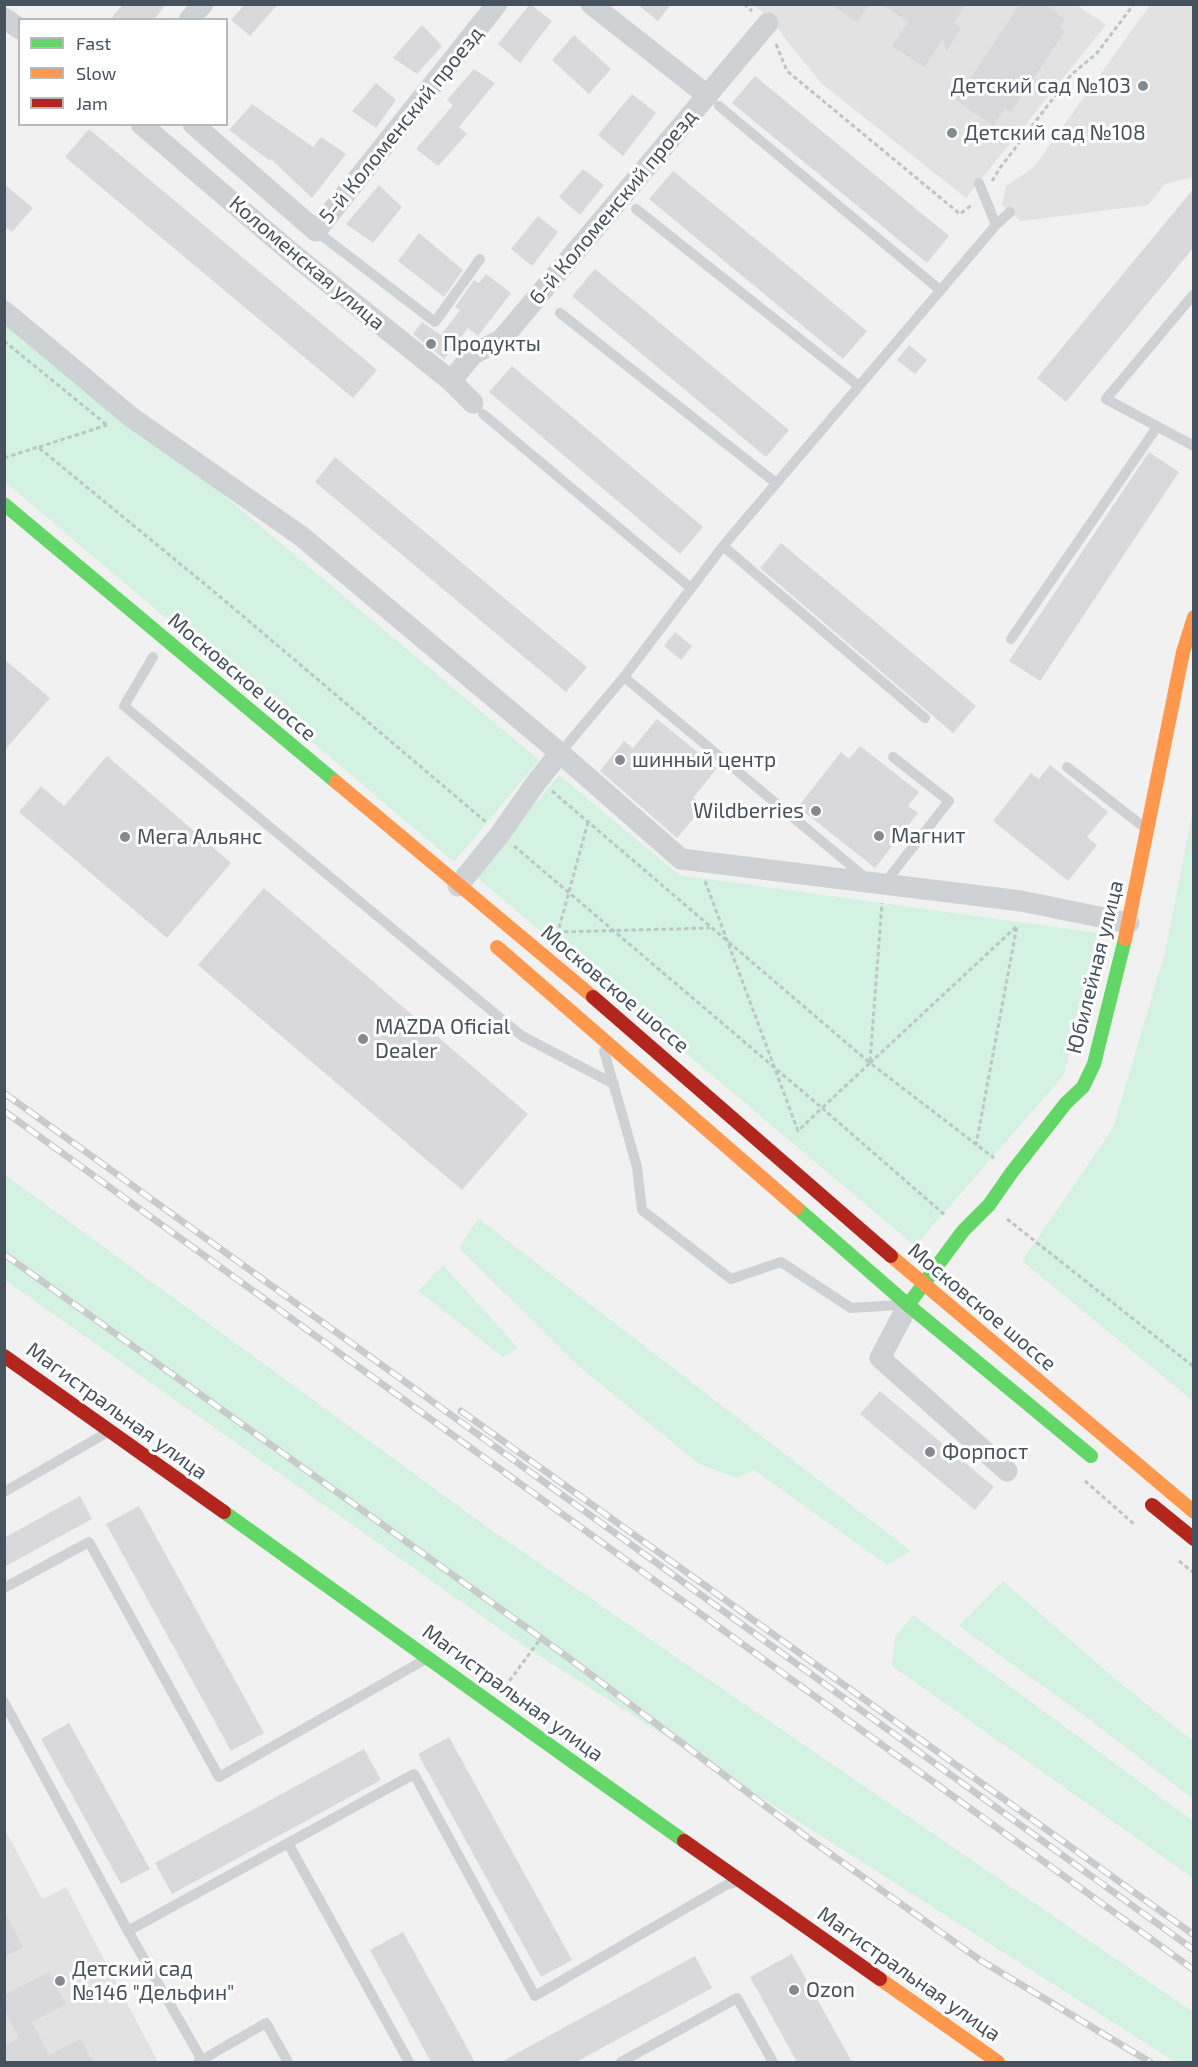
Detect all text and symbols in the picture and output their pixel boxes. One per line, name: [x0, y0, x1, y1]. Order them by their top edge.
legend: [18, 18, 228, 126]
street label: 5-й Коломенский проезд: [314, 21, 488, 229]
text: Fast: [76, 32, 111, 54]
text: Slow: [76, 62, 116, 84]
place label: Детский сад №103: [950, 73, 1131, 99]
marker: Детский сад №103: [1136, 79, 1150, 93]
text: Jam: [76, 92, 108, 114]
street label: 6-й Коломенский проезд: [524, 104, 702, 310]
place label: Детский сад №108: [964, 120, 1146, 146]
marker: Детский сад №108: [945, 126, 959, 140]
street label: Коломенская улица: [224, 191, 390, 335]
place label: Продукты: [443, 331, 541, 357]
marker: Продукты: [424, 337, 438, 351]
street label: Московское шоссе: [163, 608, 321, 746]
place label: шинный центр: [632, 747, 776, 773]
marker: шинный центр: [613, 753, 627, 767]
place label: Wildberries: [693, 798, 804, 824]
marker: Wildberries: [809, 804, 823, 818]
place label: Магнит: [891, 823, 966, 849]
place label: Мега Альянс: [137, 824, 262, 850]
marker: Магнит: [872, 829, 886, 843]
marker: Мега Альянс: [118, 830, 132, 844]
street label: Юбилейная улица: [1061, 878, 1129, 1056]
street label: Московское шоссе: [536, 920, 694, 1058]
place label: MAZDA Oficial Dealer: [375, 1014, 510, 1064]
marker: MAZDA Oficial Dealer: [356, 1032, 370, 1046]
street label: Московское шоссе: [903, 1238, 1061, 1376]
street label: Магистральная улица: [22, 1337, 212, 1485]
place label: Форпост: [942, 1439, 1028, 1465]
marker: Форпост: [923, 1445, 937, 1459]
street label: Магистральная улица: [418, 1619, 608, 1767]
street label: Магистральная улица: [813, 1901, 1005, 2047]
place label: Детский сад №146 "Дельфин": [72, 1956, 234, 2006]
marker: Детский сад №146 "Дельфин": [53, 1974, 67, 1988]
place label: Ozon: [806, 1977, 855, 2003]
marker: Ozon: [787, 1983, 801, 1997]

